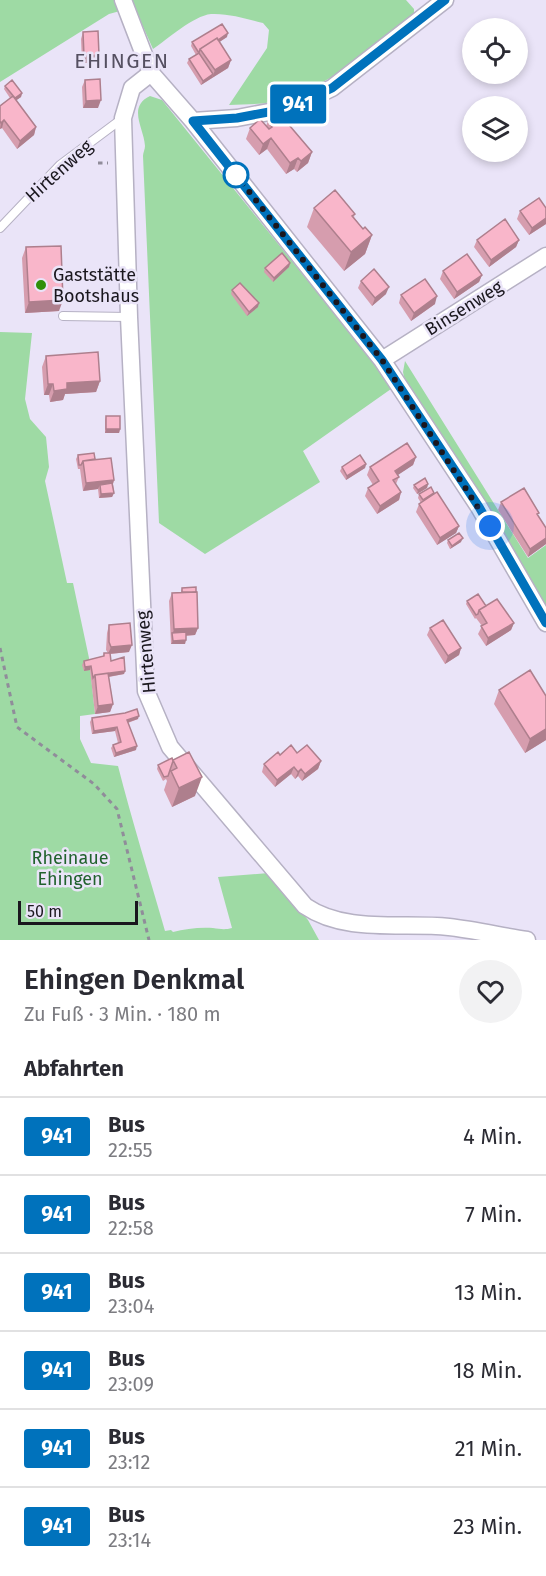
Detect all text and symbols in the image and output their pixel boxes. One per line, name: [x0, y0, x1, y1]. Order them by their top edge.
map controls: [462, 18, 528, 162]
button: locate: [462, 18, 528, 84]
district label: EHINGEN: [74, 48, 170, 74]
line badge: 941: [264, 84, 332, 124]
text: 941: [282, 91, 314, 117]
button: layers: [462, 96, 528, 162]
street label: Hirtenweg: [21, 135, 98, 207]
unlabelled marker: [223, 162, 249, 188]
place label: Gaststätte Bootshaus: [53, 264, 139, 307]
street label: Binsenweg: [421, 275, 507, 340]
marker: Gaststätte Bootshaus: [34, 278, 48, 292]
your location: [475, 511, 505, 541]
street label: Hirtenweg: [131, 609, 161, 694]
park label: Rheinaue Ehingen: [32, 847, 108, 890]
scale bar: [18, 898, 138, 926]
text: 50 m: [27, 902, 62, 921]
button: heart: [459, 960, 522, 1023]
text: Ehingen Denkmal: [24, 963, 244, 996]
text: Zu Fuß · 3 Min. · 180 m: [24, 1002, 221, 1026]
text: Abfahrten: [24, 1055, 124, 1082]
text: Bus: [108, 1111, 145, 1138]
text: 941: [41, 1123, 73, 1149]
text: 4 Min.: [463, 1123, 522, 1150]
text: 22:55: [108, 1138, 153, 1162]
text: Bus: [108, 1189, 145, 1216]
text: 941: [41, 1201, 73, 1227]
text: 7 Min.: [465, 1201, 522, 1228]
text: 22:58: [108, 1216, 154, 1240]
text: Bus: [108, 1267, 145, 1294]
text: 941: [41, 1279, 73, 1305]
text: 13 Min.: [454, 1279, 522, 1306]
text: 23:04: [108, 1294, 154, 1318]
text: Bus: [108, 1345, 145, 1372]
text: 941: [41, 1357, 73, 1383]
text: 18 Min.: [453, 1357, 522, 1384]
text: 23:09: [108, 1372, 154, 1396]
text: Bus: [108, 1423, 145, 1450]
text: 941: [41, 1435, 73, 1461]
text: 21 Min.: [455, 1435, 522, 1462]
text: 23:12: [108, 1450, 150, 1474]
text: Bus: [108, 1501, 145, 1528]
text: 941: [41, 1513, 73, 1539]
text: 23 Min.: [453, 1513, 522, 1540]
text: 23:14: [108, 1528, 151, 1552]

